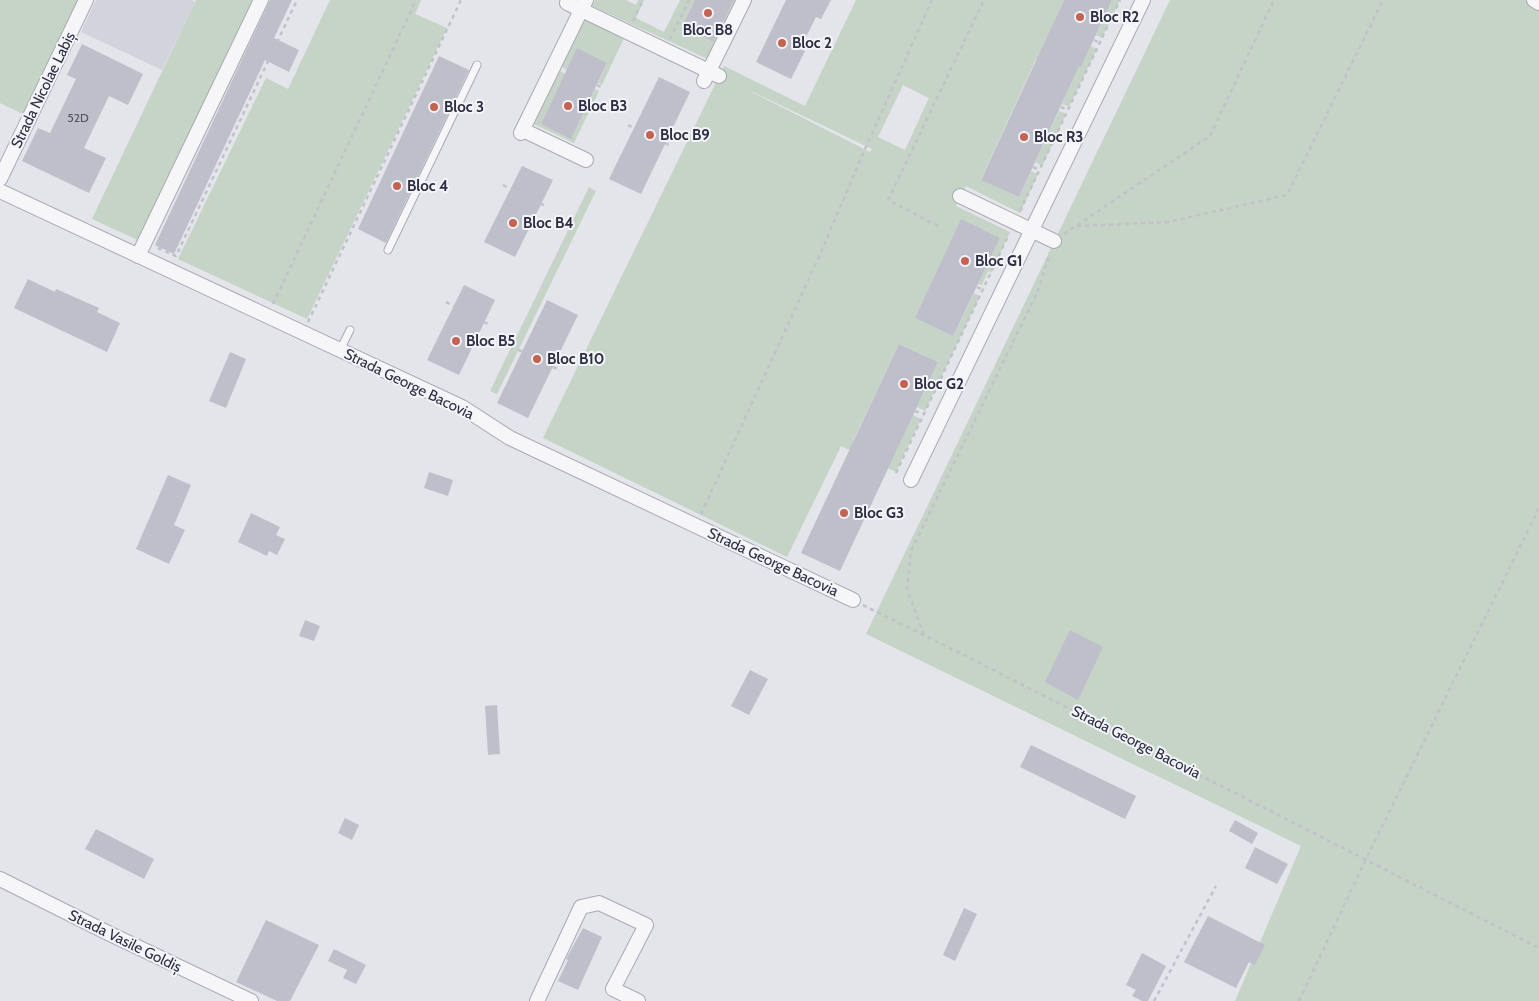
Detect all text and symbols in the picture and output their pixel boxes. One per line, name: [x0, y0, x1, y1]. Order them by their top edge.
marker: Bloc B8: [702, 7, 714, 19]
place label: Bloc R2: [1090, 8, 1139, 26]
marker: Bloc R2: [1074, 11, 1086, 23]
place label: Bloc B8: [683, 21, 733, 39]
street label: Strada Nicolae Labiș: [7, 29, 80, 152]
place label: Bloc 2: [792, 34, 832, 52]
marker: Bloc 2: [776, 37, 788, 49]
place label: Bloc B3: [578, 97, 627, 115]
place label: Bloc 3: [444, 98, 484, 116]
marker: Bloc B3: [562, 100, 574, 112]
marker: Bloc 3: [428, 101, 440, 113]
house number: 52D: [67, 110, 89, 125]
place label: Bloc B9: [660, 126, 710, 144]
place label: Bloc R3: [1034, 128, 1083, 146]
marker: Bloc B9: [644, 129, 656, 141]
marker: Bloc R3: [1018, 131, 1030, 143]
place label: Bloc 4: [407, 177, 448, 195]
marker: Bloc 4: [391, 180, 403, 192]
place label: Bloc B4: [523, 214, 574, 232]
marker: Bloc B4: [507, 217, 519, 229]
place label: Bloc G1: [975, 252, 1022, 270]
marker: Bloc G1: [959, 255, 971, 267]
place label: Bloc B5: [466, 332, 515, 350]
marker: Bloc B5: [450, 335, 462, 347]
street label: Strada George Bacovia: [341, 345, 478, 424]
place label: Bloc B10: [547, 350, 604, 368]
marker: Bloc B10: [531, 353, 543, 365]
place label: Bloc G2: [914, 375, 964, 393]
marker: Bloc G2: [898, 378, 910, 390]
place label: Bloc G3: [854, 504, 904, 522]
marker: Bloc G3: [838, 507, 850, 519]
street label: Strada George Bacovia: [705, 524, 842, 601]
street label: Strada George Bacovia: [1069, 702, 1204, 783]
street label: Strada Vasile Goldiș: [65, 906, 184, 977]

